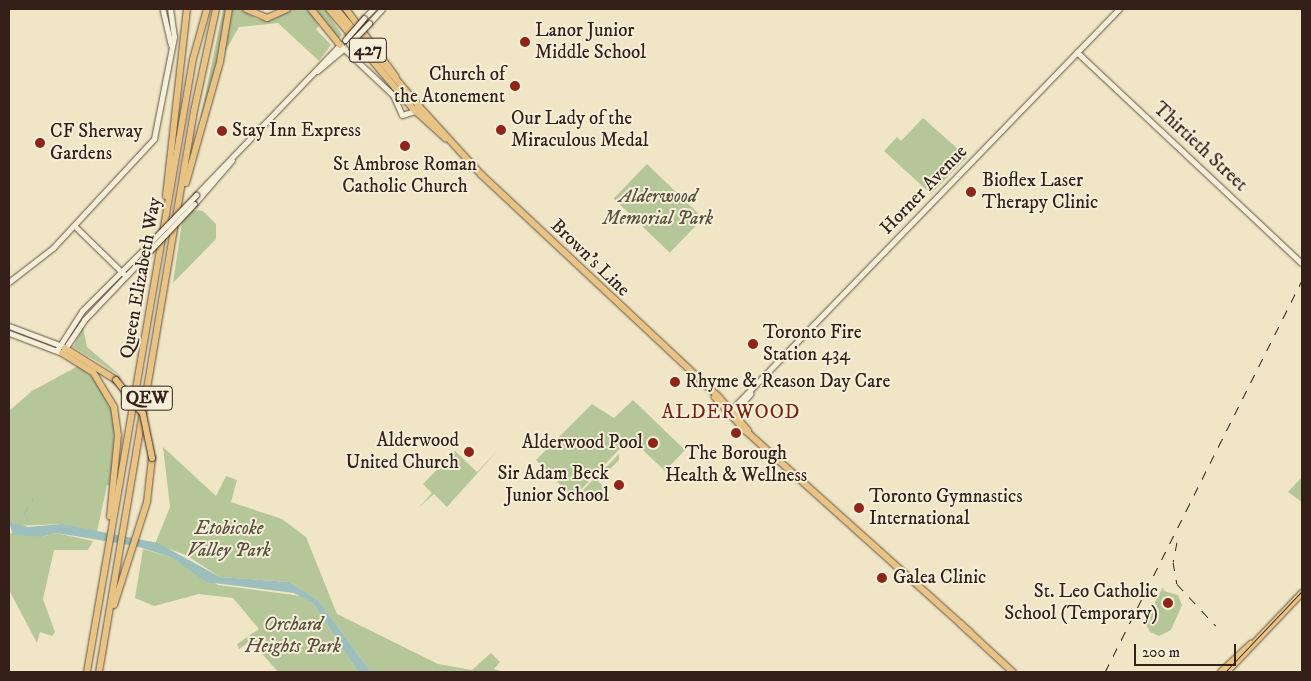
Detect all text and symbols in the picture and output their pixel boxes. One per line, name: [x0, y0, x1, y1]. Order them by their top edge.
place label: Lanor Junior Middle School: [535, 20, 646, 64]
road number: 427: [348, 34, 388, 66]
marker: Lanor Junior Middle School: [519, 36, 531, 48]
place label: Church of the Atonement: [394, 64, 505, 108]
marker: Church of the Atonement: [509, 80, 521, 92]
street label: Thirtieth Street: [1148, 98, 1252, 196]
place label: Our Lady of the Miraculous Medal: [511, 108, 648, 152]
place label: Stay Inn Express: [232, 120, 361, 142]
place label: CF Sherway Gardens: [50, 121, 142, 165]
marker: Our Lady of the Miraculous Medal: [495, 124, 507, 136]
marker: Stay Inn Express: [216, 125, 228, 137]
marker: CF Sherway Gardens: [34, 137, 46, 149]
marker: St Ambrose Roman Catholic Church: [399, 140, 411, 152]
street label: Horner Avenue: [876, 141, 972, 239]
place label: St Ambrose Roman Catholic Church: [333, 154, 477, 198]
place label: Bioflex Laser Therapy Clinic: [982, 170, 1098, 214]
marker: Bioflex Laser Therapy Clinic: [964, 185, 978, 199]
park label: Alderwood Memorial Park: [603, 186, 713, 230]
street label: Queen Elizabeth Way: [116, 196, 166, 360]
street label: Brown's Line: [546, 215, 634, 301]
place label: Toronto Fire Station 434: [763, 322, 862, 366]
marker: Toronto Fire Station 434: [747, 338, 759, 350]
place label: Rhyme & Reason Day Care: [685, 371, 890, 393]
marker: Rhyme & Reason Day Care: [669, 376, 681, 388]
road number: QEW: [121, 382, 173, 413]
district label: ALDERWOOD: [660, 400, 802, 424]
marker: The Borough Health & Wellness: [729, 426, 743, 440]
place label: Alderwood United Church: [346, 430, 459, 474]
place label: Alderwood Pool: [522, 432, 643, 454]
marker: Alderwood Pool: [647, 437, 659, 449]
place label: The Borough Health & Wellness: [665, 443, 807, 487]
marker: Alderwood United Church: [463, 446, 475, 458]
place label: Sir Adam Beck Junior School: [498, 463, 609, 507]
marker: Sir Adam Beck Junior School: [613, 479, 625, 491]
place label: Toronto Gymnastics International: [869, 486, 1023, 530]
marker: Toronto Gymnastics International: [853, 502, 865, 514]
park label: Etobicoke Valley Park: [187, 518, 271, 562]
place label: Galea Clinic: [893, 567, 986, 589]
marker: Galea Clinic: [875, 571, 889, 585]
place label: St. Leo Catholic School (Temporary): [1004, 581, 1158, 625]
marker: St. Leo Catholic School (Temporary): [1162, 597, 1174, 609]
park label: Orchard Heights Park: [245, 614, 341, 658]
scale bar: [1136, 634, 1238, 666]
text: 200 m: [1142, 643, 1180, 662]

